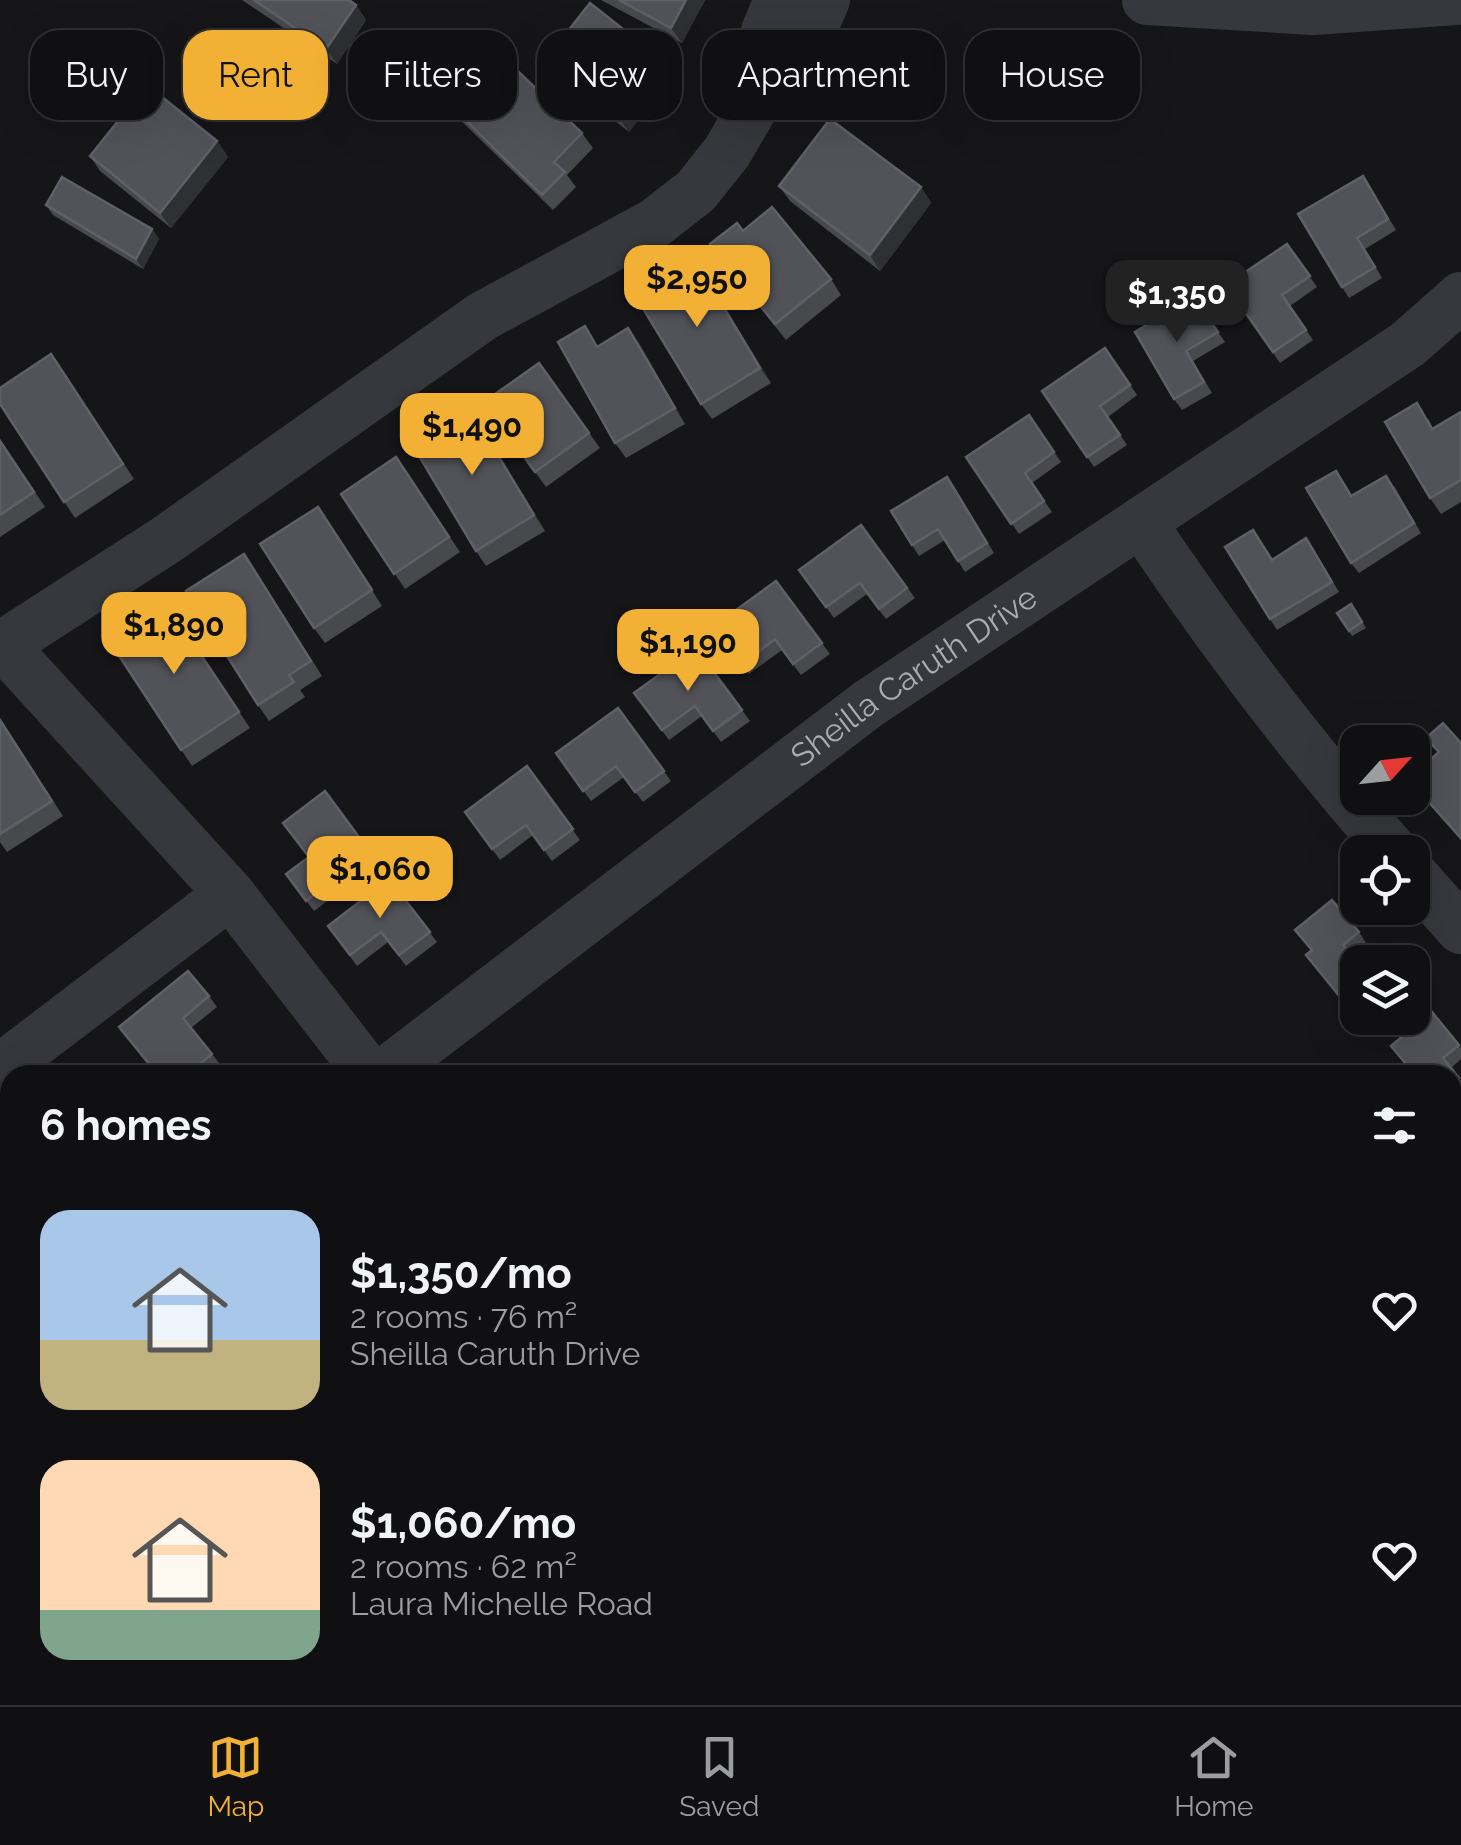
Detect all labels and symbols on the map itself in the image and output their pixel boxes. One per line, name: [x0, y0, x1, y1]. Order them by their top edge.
pin: $2,950: [616, 245, 778, 330]
pin: $1,350: [1096, 260, 1258, 345]
pin: $1,490: [391, 393, 553, 478]
street label: Sheilla Caruth Drive: [784, 578, 1043, 774]
pin: $1,890: [93, 592, 255, 677]
pin: $1,190: [607, 609, 769, 694]
north arrow: [1340, 725, 1430, 815]
pin: $1,060: [299, 836, 461, 921]

